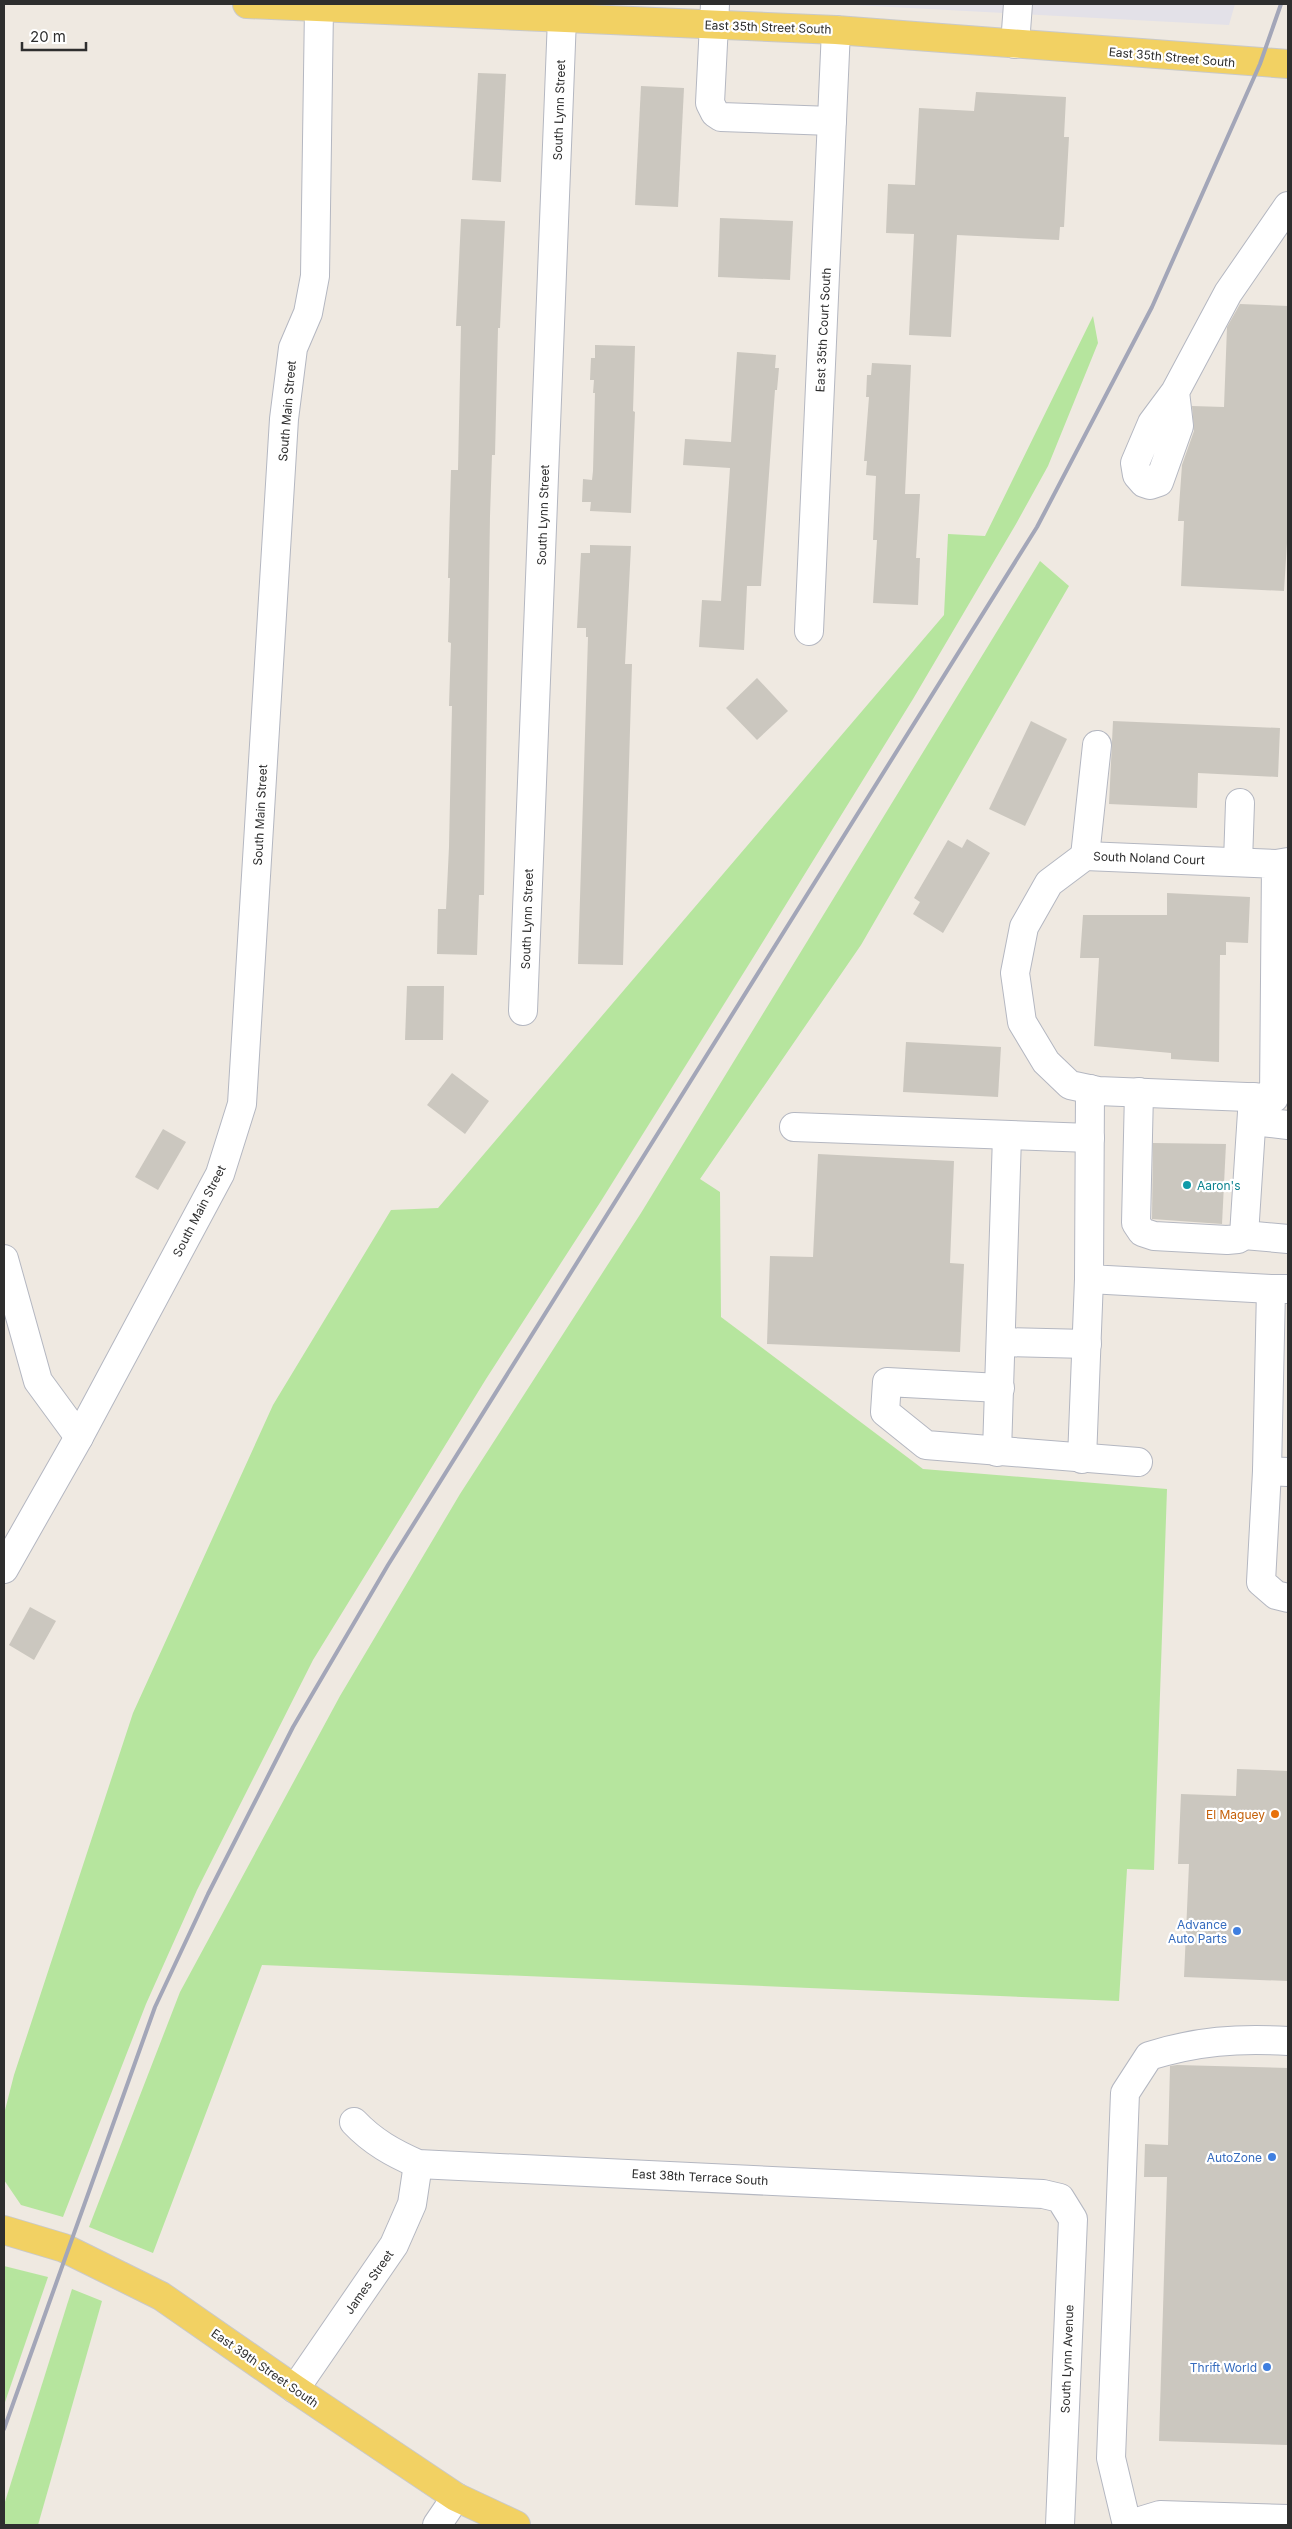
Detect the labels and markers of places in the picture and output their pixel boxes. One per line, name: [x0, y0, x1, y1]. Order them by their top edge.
place label: Aaron's: [1197, 1178, 1241, 1193]
marker: Aaron's: [1181, 1179, 1193, 1191]
place label: El Maguey: [1206, 1807, 1265, 1822]
marker: El Maguey: [1269, 1808, 1281, 1820]
place label: Advance Auto Parts: [1168, 1917, 1227, 1946]
marker: Advance Auto Parts: [1231, 1925, 1243, 1937]
place label: AutoZone: [1207, 2150, 1262, 2165]
marker: AutoZone: [1266, 2151, 1278, 2163]
place label: Thrift World: [1190, 2360, 1257, 2375]
marker: Thrift World: [1261, 2361, 1273, 2373]

